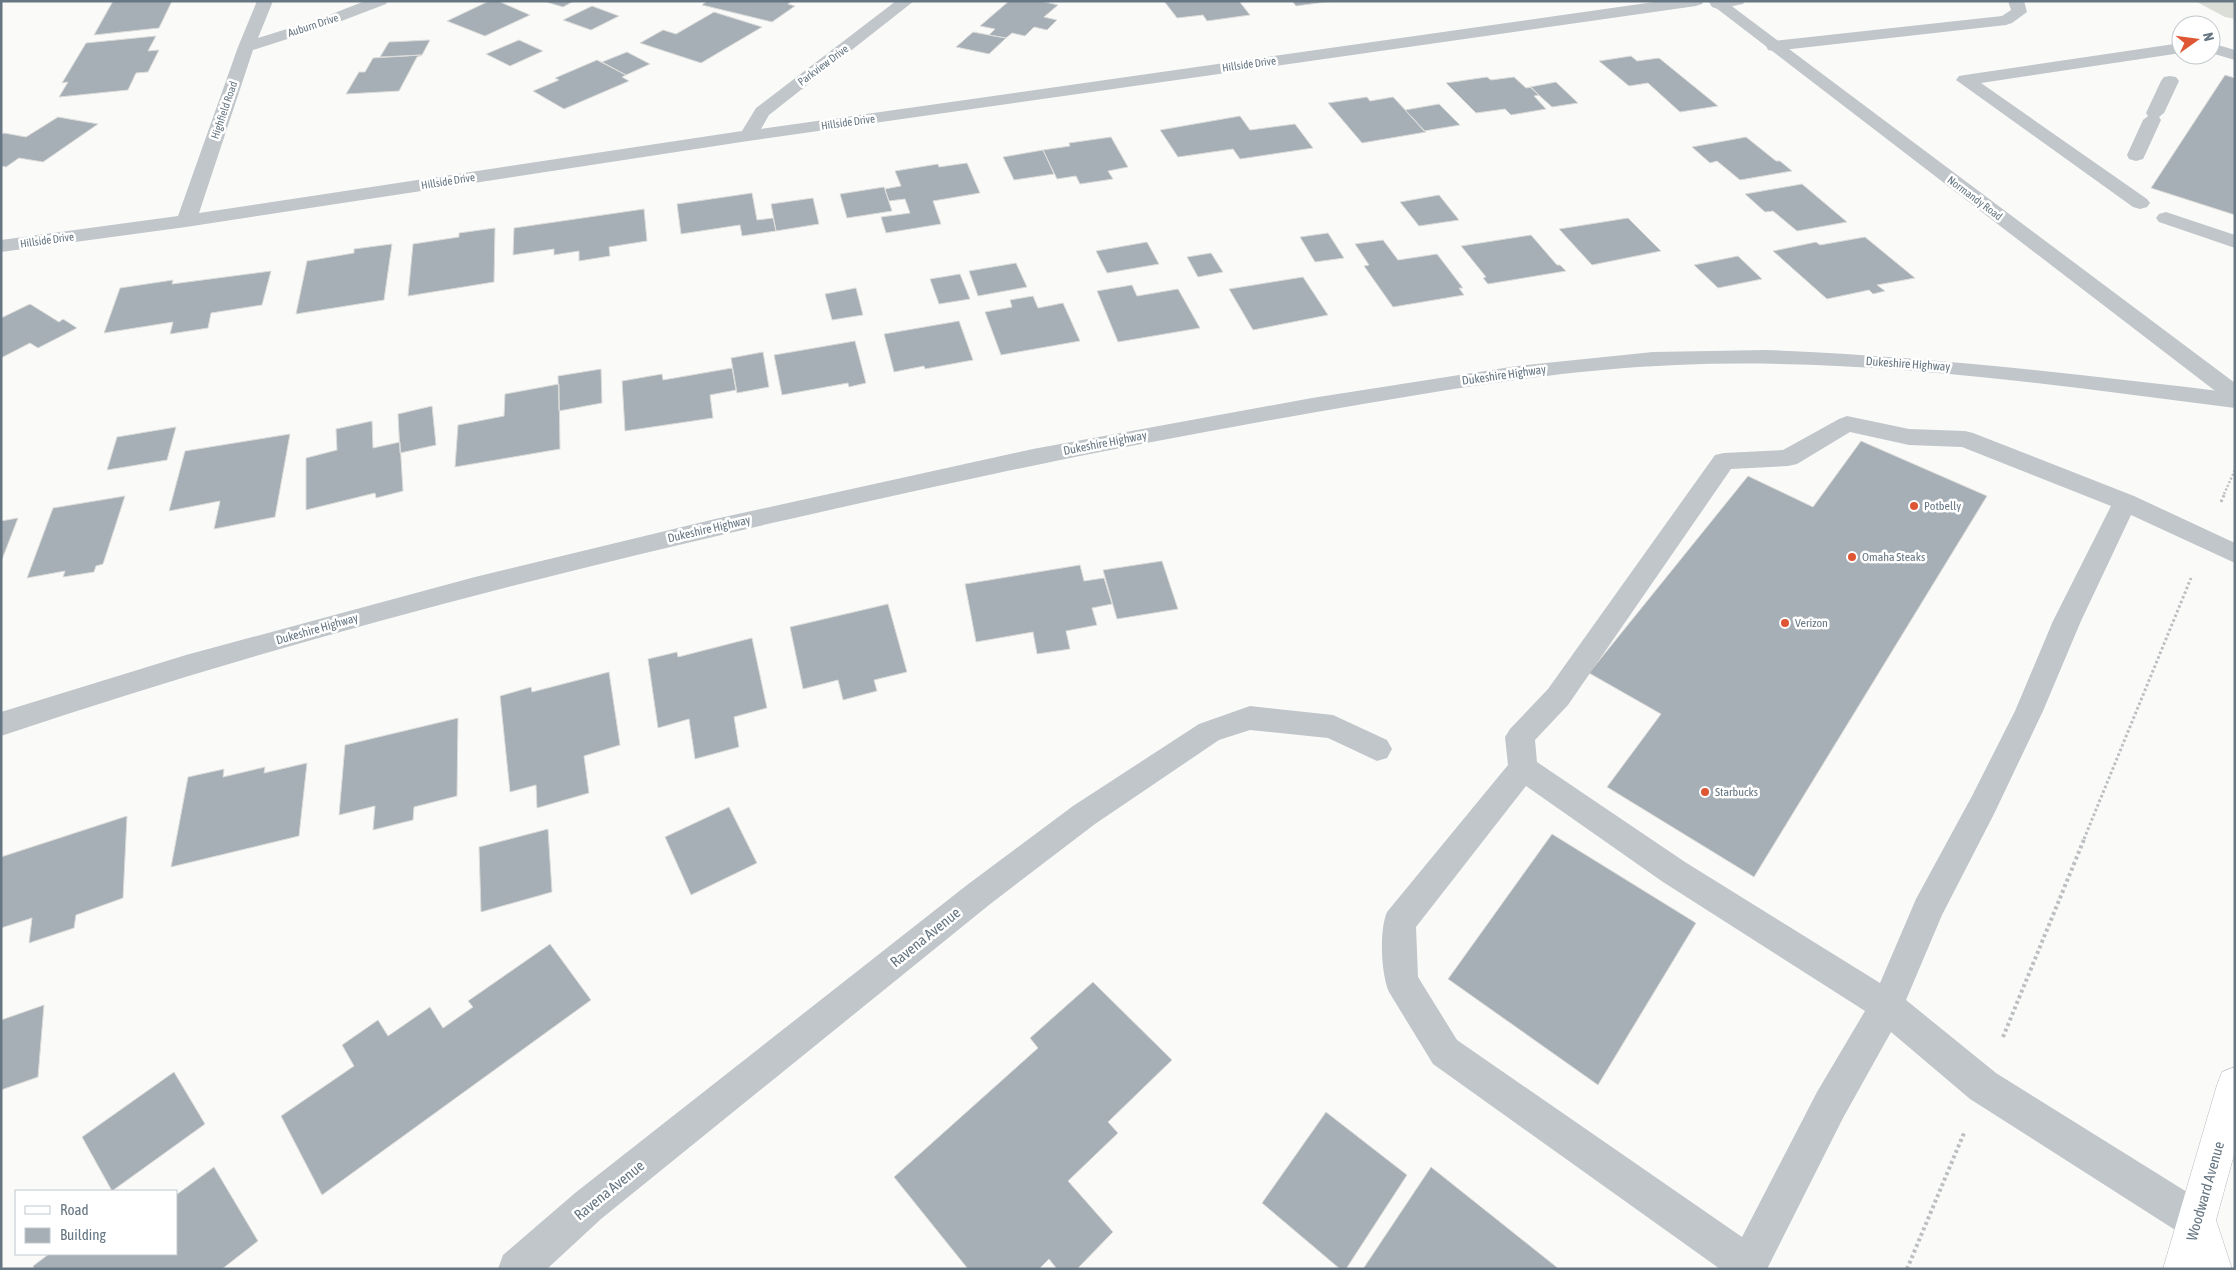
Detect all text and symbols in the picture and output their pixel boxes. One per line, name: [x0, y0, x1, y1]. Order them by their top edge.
street label: Auburn Drive: [286, 11, 340, 39]
north arrow: [2171, 15, 2221, 65]
text: N: [2200, 31, 2217, 43]
street label: Parkview Drive: [796, 42, 850, 88]
street label: Hillside Drive: [1221, 54, 1277, 74]
street label: Highfield Road: [209, 80, 239, 140]
street label: Hillside Drive: [820, 112, 876, 132]
street label: Hillside Drive: [420, 171, 476, 191]
street label: Normandy Road: [1945, 173, 2005, 223]
street label: Hillside Drive: [19, 230, 75, 250]
street label: Dukeshire Highway: [1865, 354, 1951, 374]
street label: Dukeshire Highway: [1461, 362, 1547, 388]
street label: Dukeshire Highway: [1062, 428, 1148, 458]
place label: Potbelly: [1924, 499, 1961, 513]
marker: Potbelly: [1908, 500, 1920, 512]
street label: Dukeshire Highway: [666, 513, 752, 545]
place label: Omaha Steaks: [1862, 550, 1925, 564]
marker: Omaha Steaks: [1846, 551, 1858, 563]
street label: Dukeshire Highway: [274, 611, 360, 647]
place label: Verizon: [1795, 616, 1828, 630]
marker: Verizon: [1779, 617, 1791, 629]
place label: Starbucks: [1715, 785, 1758, 799]
marker: Starbucks: [1699, 786, 1711, 798]
street label: Ravena Avenue: [887, 903, 964, 970]
street label: Woodward Avenue: [2183, 1139, 2227, 1243]
street label: Ravena Avenue: [571, 1156, 648, 1223]
legend: [15, 1190, 178, 1255]
text: Road: [60, 1201, 89, 1218]
text: Building: [60, 1226, 106, 1243]

